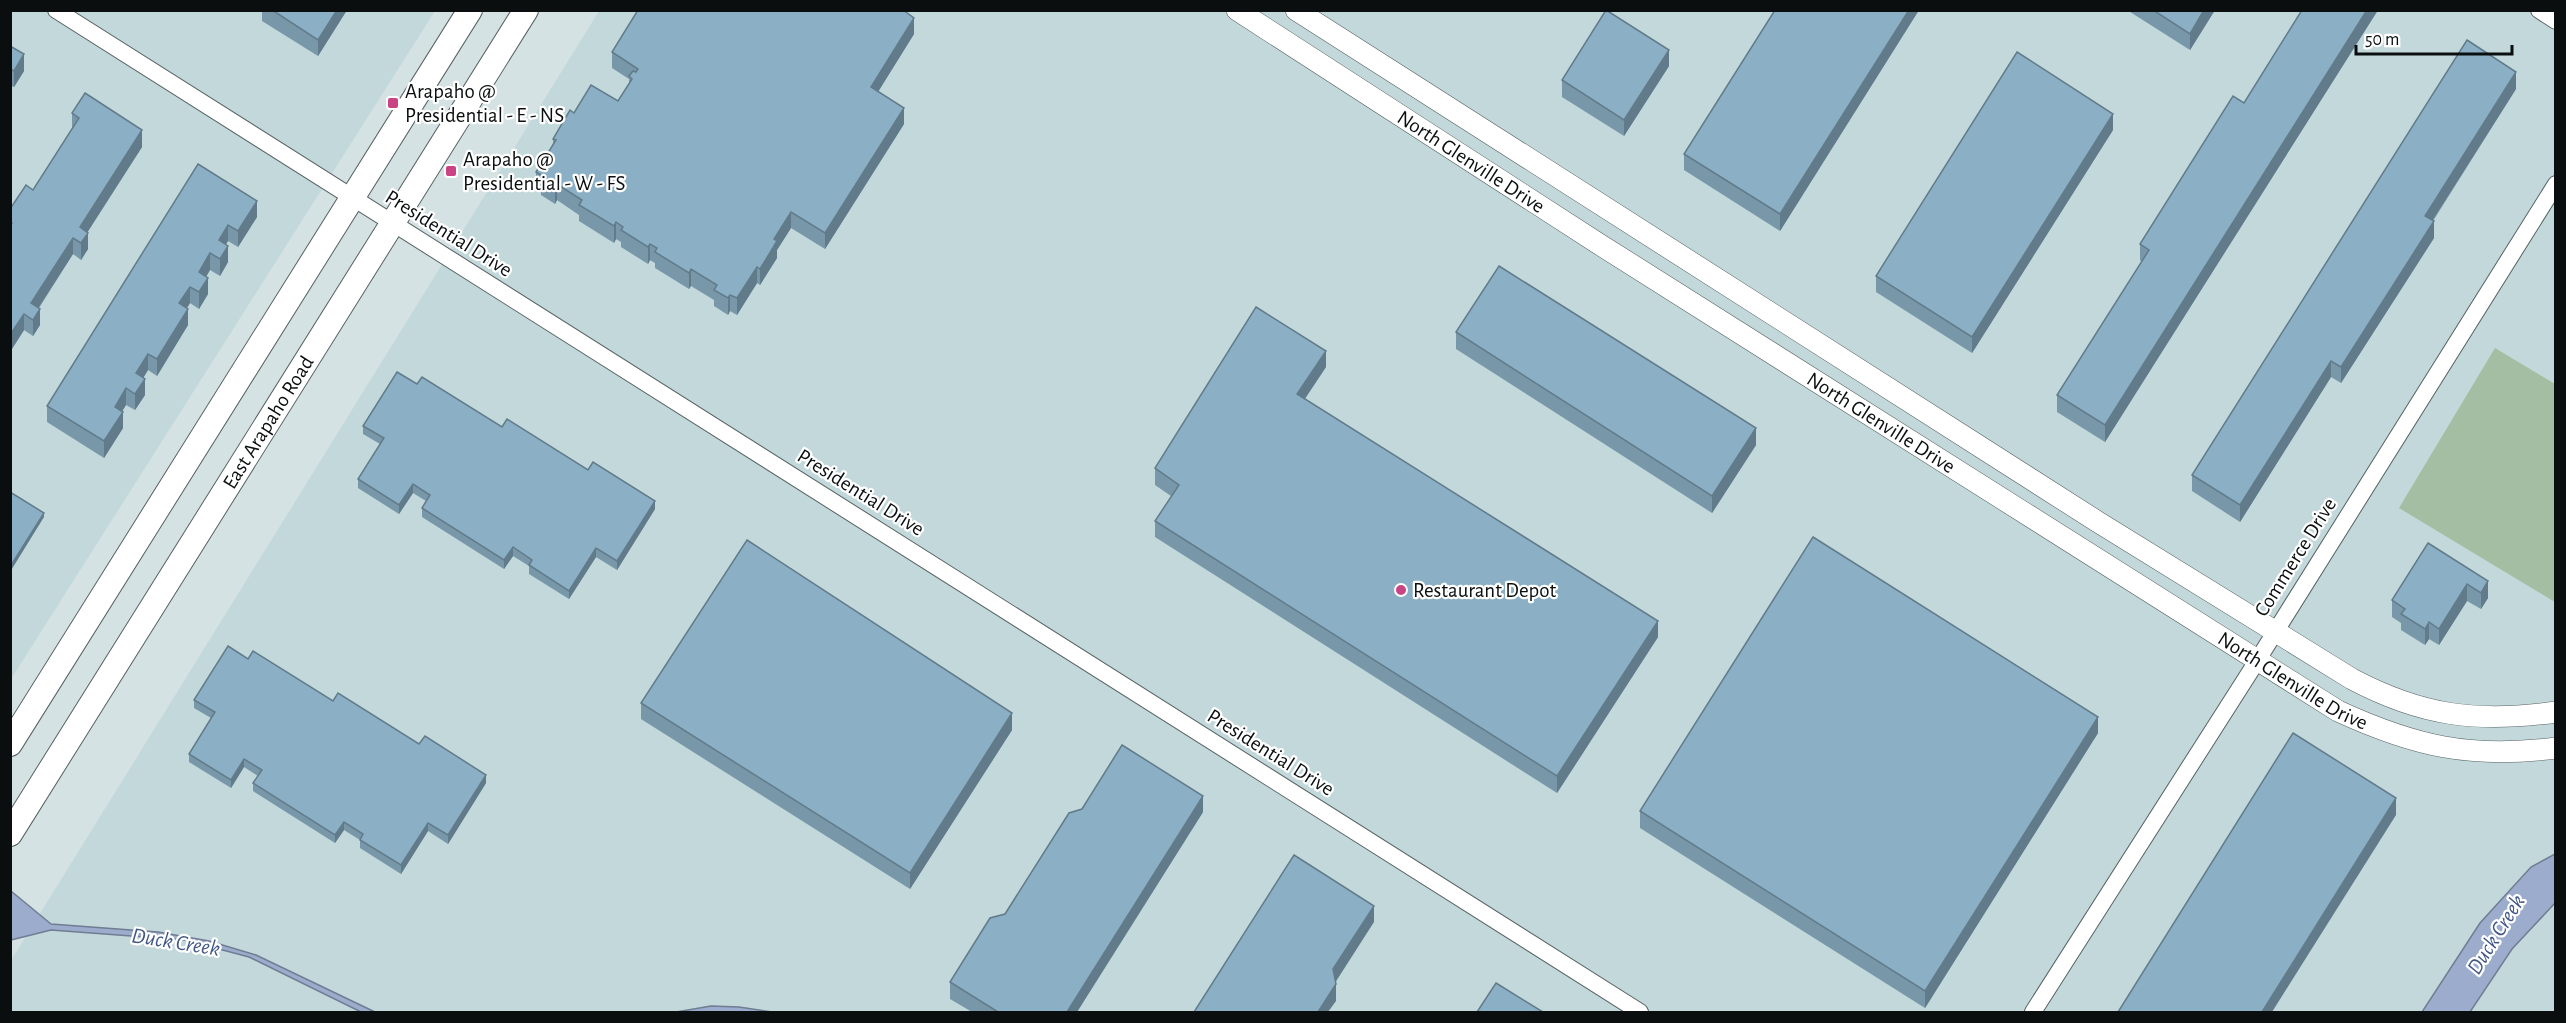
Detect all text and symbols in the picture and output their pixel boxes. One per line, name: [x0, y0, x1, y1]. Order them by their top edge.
scale bar: [2356, 18, 2512, 56]
text: 50 m: [2365, 31, 2399, 49]
place label: Arapaho @ Presidential - E - NS: [405, 81, 564, 126]
marker: Arapaho @ Presidential - E - NS: [386, 96, 400, 110]
street label: North Glenville Drive: [1394, 107, 1548, 217]
place label: Arapaho @ Presidential - W - FS: [463, 149, 626, 194]
marker: Arapaho @ Presidential - W - FS: [444, 164, 458, 178]
street label: Presidential Drive: [382, 186, 516, 281]
street label: East Arapaho Road: [219, 352, 318, 493]
street label: North Glenville Drive: [1803, 368, 1959, 477]
street label: Presidential Drive: [794, 445, 928, 540]
street label: Commerce Drive: [2251, 494, 2340, 620]
place label: Restaurant Depot: [1413, 580, 1557, 601]
marker: Restaurant Depot: [1394, 583, 1408, 597]
street label: North Glenville Drive: [2214, 628, 2371, 734]
street label: Presidential Drive: [1204, 705, 1338, 800]
water label: Duck Creek: [2463, 891, 2529, 978]
water label: Duck Creek: [130, 924, 222, 960]

